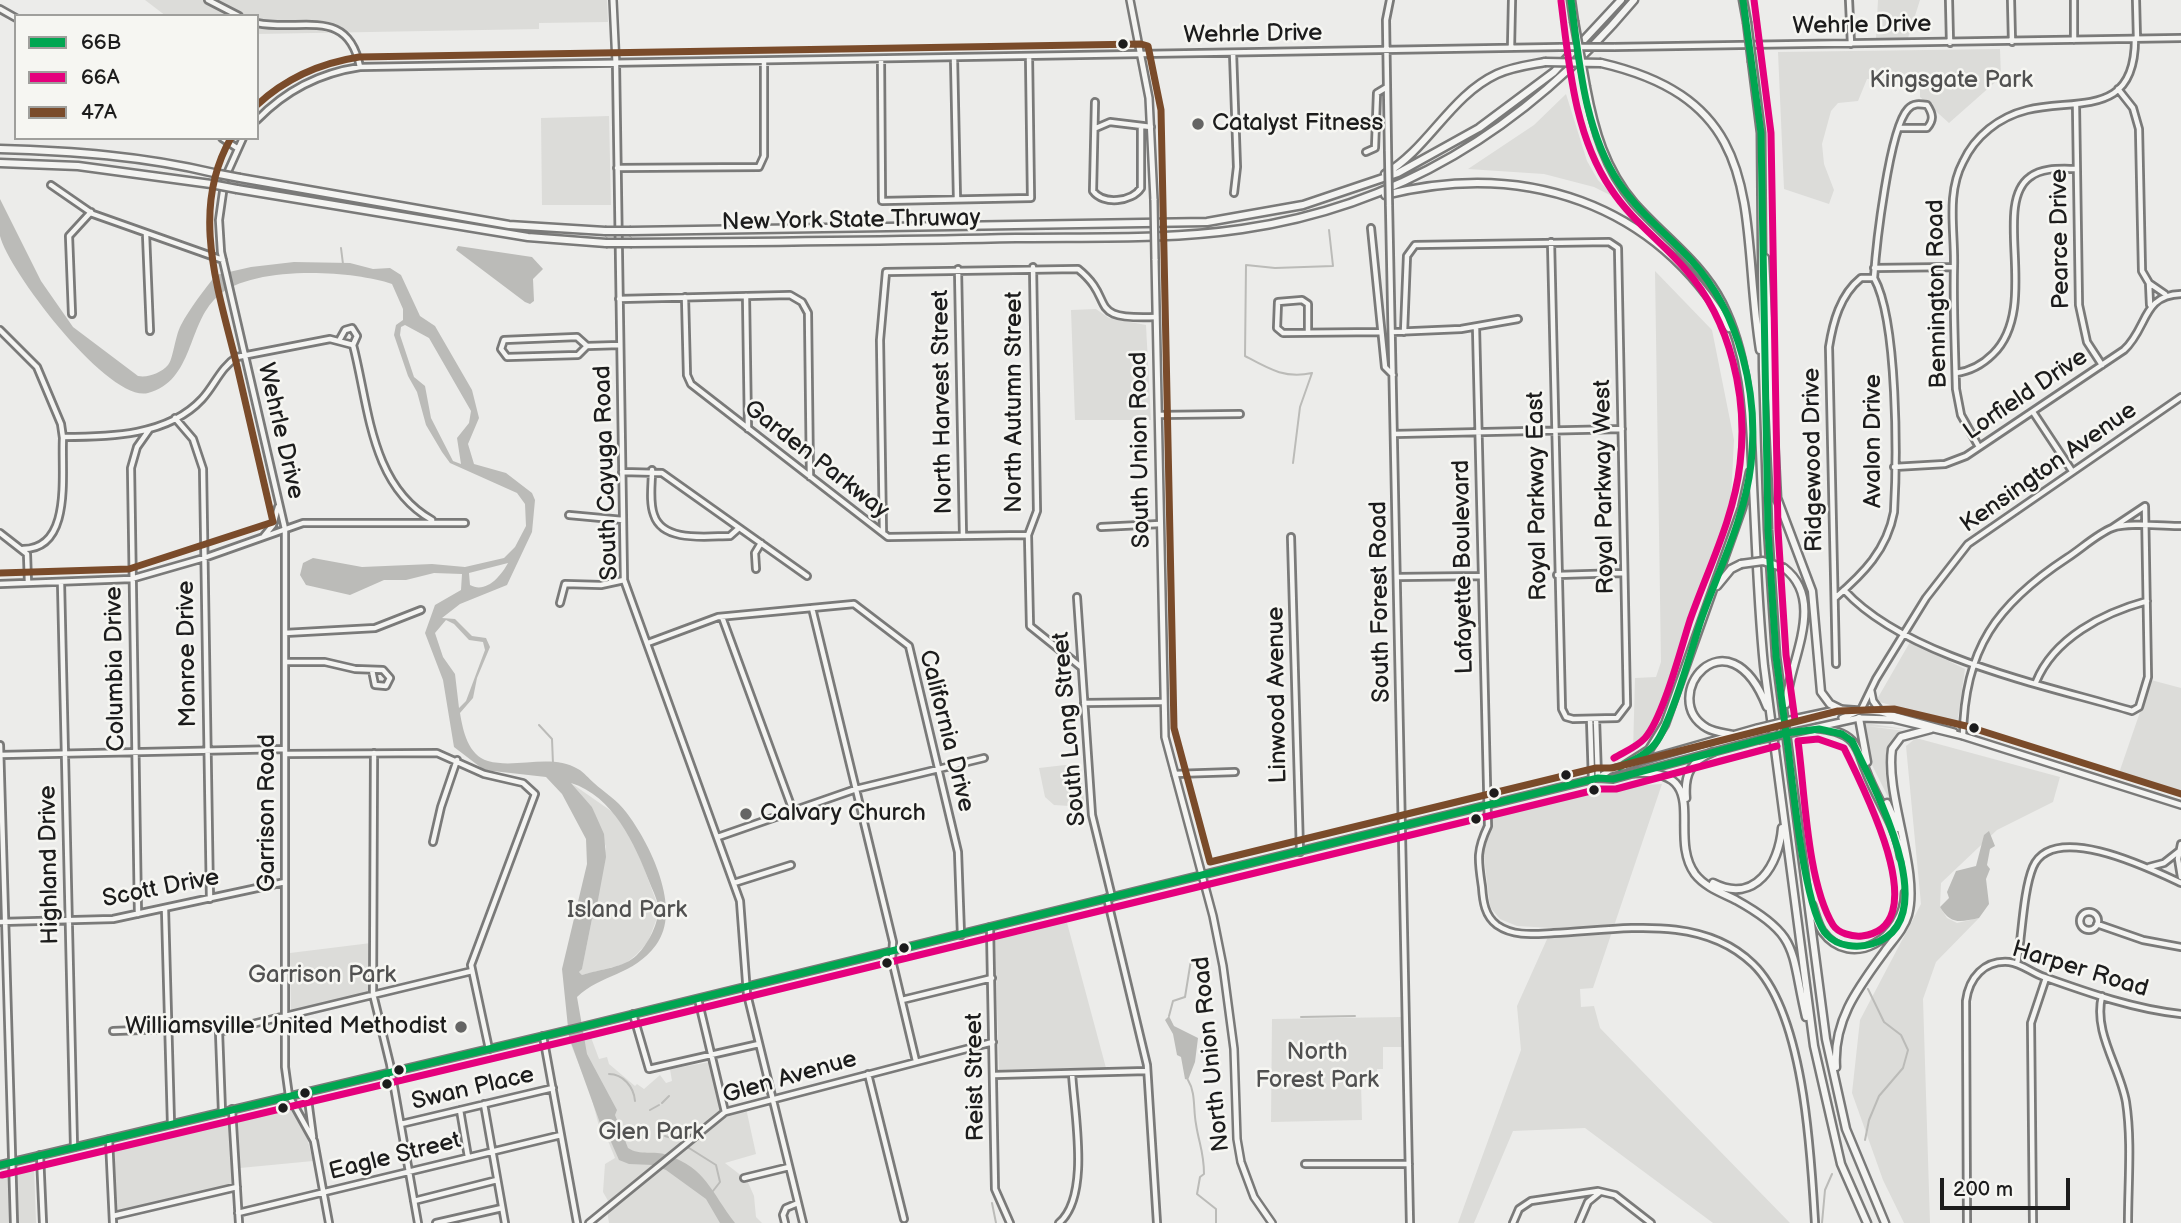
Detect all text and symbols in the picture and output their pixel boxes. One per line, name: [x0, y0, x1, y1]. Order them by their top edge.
street label: Wehrle Drive: [1792, 10, 1932, 42]
legend: [14, 14, 259, 140]
street label: Wehrle Drive: [1183, 19, 1323, 51]
text: 66B: [81, 30, 121, 55]
unlabelled marker: [1116, 37, 1130, 51]
text: 66A: [81, 65, 120, 90]
park label: Kingsgate Park: [1869, 67, 2033, 95]
text: 47A: [81, 100, 117, 125]
place label: Catalyst Fitness: [1212, 110, 1383, 138]
marker: Catalyst Fitness: [1190, 116, 1206, 132]
street label: Pearce Drive: [2045, 169, 2077, 309]
street label: Bennington Road: [1922, 199, 1954, 389]
street label: New York State Thruway: [721, 204, 981, 238]
street label: North Harvest Street: [927, 289, 959, 515]
street label: North Autumn Street: [1001, 291, 1029, 513]
street label: Lorfield Drive: [1959, 343, 2093, 447]
street label: South Union Road: [1125, 351, 1157, 549]
street label: Wehrle Drive: [250, 360, 310, 502]
street label: South Cayuga Road: [589, 365, 625, 581]
street label: Ridgewood Drive: [1798, 368, 1830, 552]
street label: Avalon Drive: [1860, 374, 1888, 508]
street label: Royal Parkway West: [1589, 379, 1621, 595]
street label: Royal Parkway East: [1522, 391, 1554, 601]
street label: Garden Parkway: [738, 394, 894, 526]
street label: Kensington Avenue: [1955, 396, 2143, 540]
street label: Lafayette Boulevard: [1448, 460, 1480, 674]
street label: South Forest Road: [1365, 501, 1397, 703]
street label: Monroe Drive: [172, 580, 204, 728]
street label: Columbia Drive: [100, 586, 132, 752]
street label: Linwood Avenue: [1262, 606, 1294, 784]
street label: South Long Street: [1047, 631, 1093, 827]
street label: California Drive: [912, 647, 980, 815]
unlabelled marker: [1967, 721, 1981, 735]
street label: Garrison Road: [254, 734, 282, 892]
unlabelled marker: [1559, 768, 1573, 782]
unlabelled marker: [1587, 783, 1601, 797]
street label: Highland Drive: [34, 785, 66, 945]
unlabelled marker: [1487, 786, 1501, 800]
place label: Calvary Church: [760, 800, 926, 828]
marker: Calvary Church: [738, 806, 754, 822]
unlabelled marker: [1469, 812, 1483, 826]
street label: Scott Drive: [100, 864, 222, 914]
park label: Island Park: [567, 897, 687, 925]
street label: Harper Road: [2008, 936, 2152, 1004]
unlabelled marker: [897, 941, 911, 955]
street label: North Union Road: [1187, 955, 1237, 1153]
unlabelled marker: [880, 956, 894, 970]
park label: Garrison Park: [248, 962, 396, 990]
street label: Reist Street: [960, 1012, 992, 1142]
place label: Williamsville United Methodist: [125, 1013, 447, 1041]
marker: Williamsville United Methodist: [453, 1019, 469, 1035]
park label: North Forest Park: [1255, 1039, 1379, 1095]
street label: Glen Avenue: [720, 1045, 860, 1111]
street label: Swan Place: [409, 1061, 537, 1117]
unlabelled marker: [392, 1063, 406, 1077]
unlabelled marker: [380, 1077, 394, 1091]
unlabelled marker: [298, 1086, 312, 1100]
unlabelled marker: [276, 1101, 290, 1115]
park label: Glen Park: [598, 1119, 704, 1147]
street label: Eagle Street: [326, 1127, 464, 1187]
scale bar: [1943, 1164, 2072, 1208]
text: 200 m: [1953, 1177, 2013, 1202]

